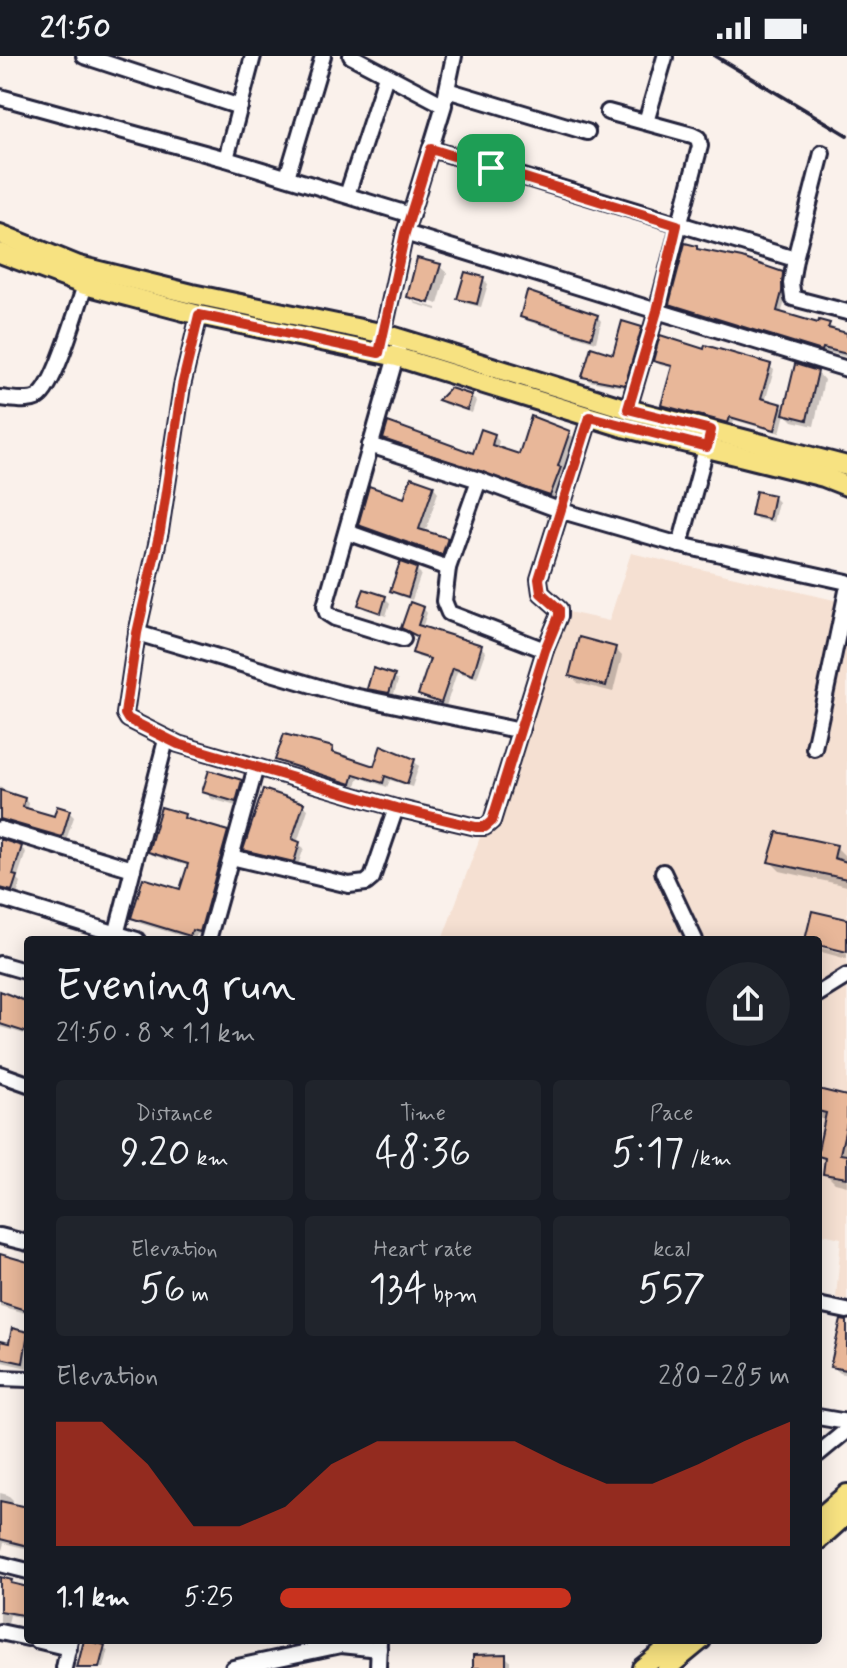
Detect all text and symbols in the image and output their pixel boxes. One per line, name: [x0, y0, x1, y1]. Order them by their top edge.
text: 21:50: [40, 9, 111, 48]
pin: [457, 134, 525, 202]
icon: arrive: [469, 146, 513, 190]
text: Evening run: [56, 958, 296, 1016]
button: share: [706, 962, 790, 1046]
text: 21:50 · 8 × 1.1 km: [56, 1017, 256, 1051]
text: Distance: [136, 1100, 213, 1128]
text: Time: [400, 1100, 446, 1128]
text: Pace: [650, 1100, 694, 1128]
text: 9.20: [120, 1128, 191, 1180]
text: 48:36: [375, 1128, 471, 1180]
text: 5:17: [612, 1128, 684, 1180]
text: km: [191, 1145, 229, 1173]
text: /km: [684, 1145, 732, 1173]
text: Elevation: [131, 1236, 218, 1264]
text: Heart rate: [374, 1236, 472, 1264]
text: kcal: [653, 1236, 690, 1264]
text: 56: [140, 1264, 186, 1316]
text: 134: [369, 1264, 427, 1316]
text: 557: [638, 1264, 705, 1316]
text: m: [186, 1281, 209, 1309]
text: bpm: [427, 1281, 477, 1309]
text: Elevation: [56, 1360, 158, 1394]
text: 280–285 m: [658, 1360, 790, 1394]
text: 1.1 km: [56, 1581, 130, 1615]
text: 5:25: [184, 1581, 233, 1615]

